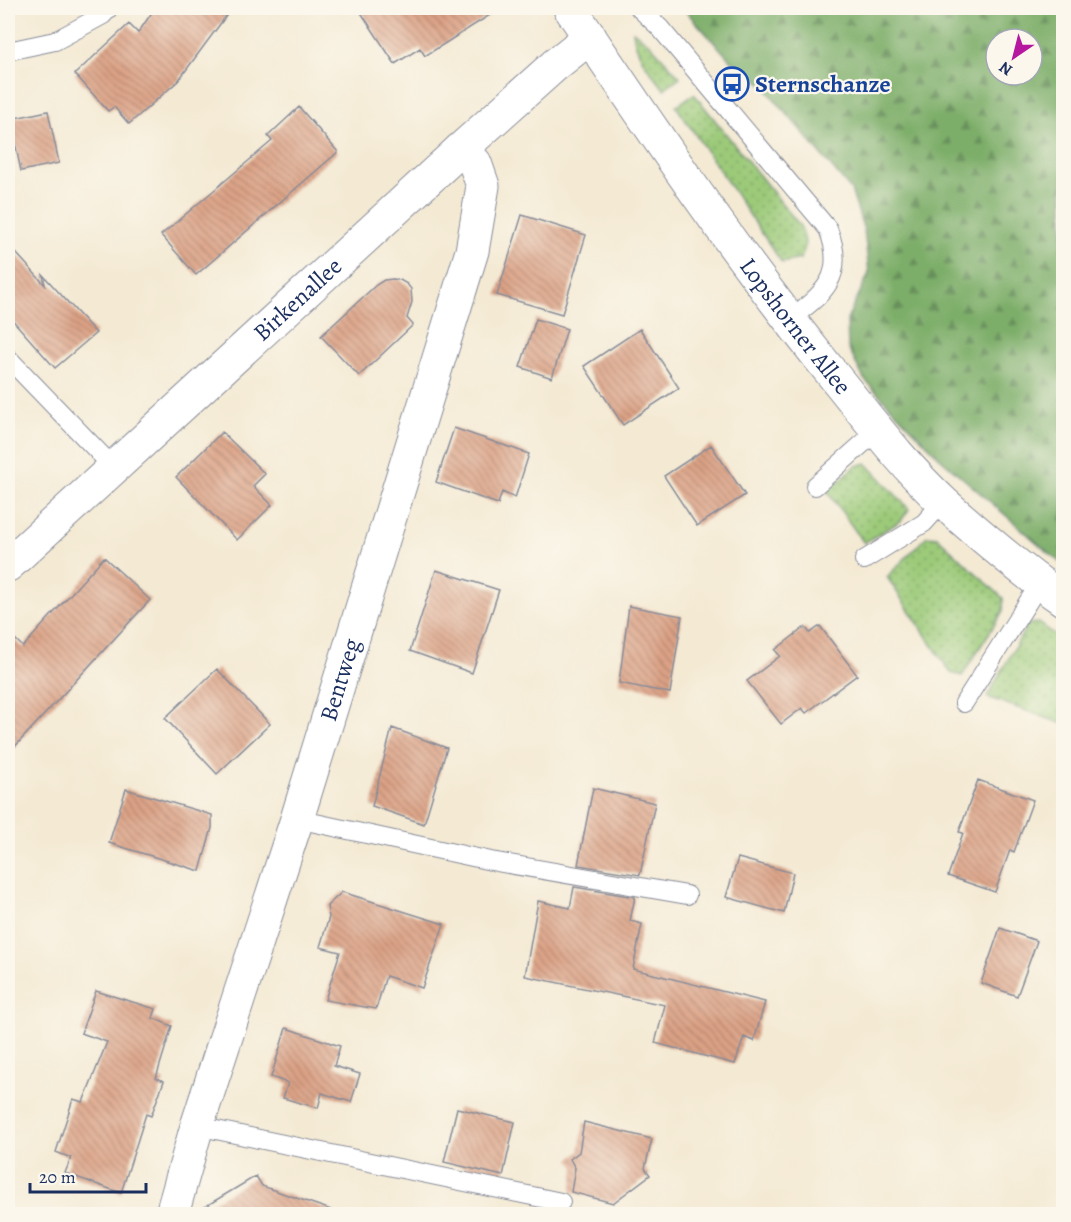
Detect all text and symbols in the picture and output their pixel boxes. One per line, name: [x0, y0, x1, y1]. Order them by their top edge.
north arrow: [984, 27, 1044, 87]
text: N: [995, 56, 1017, 81]
bus stop icon: Sternschanze: [714, 66, 750, 102]
place label: Sternschanze: [755, 68, 891, 100]
street label: Birkenallee: [246, 250, 349, 348]
street label: Lopshorner Allee: [732, 251, 859, 401]
street label: Bentweg: [312, 634, 368, 725]
scale bar: [30, 1156, 146, 1194]
text: 20 m: [39, 1165, 76, 1189]

